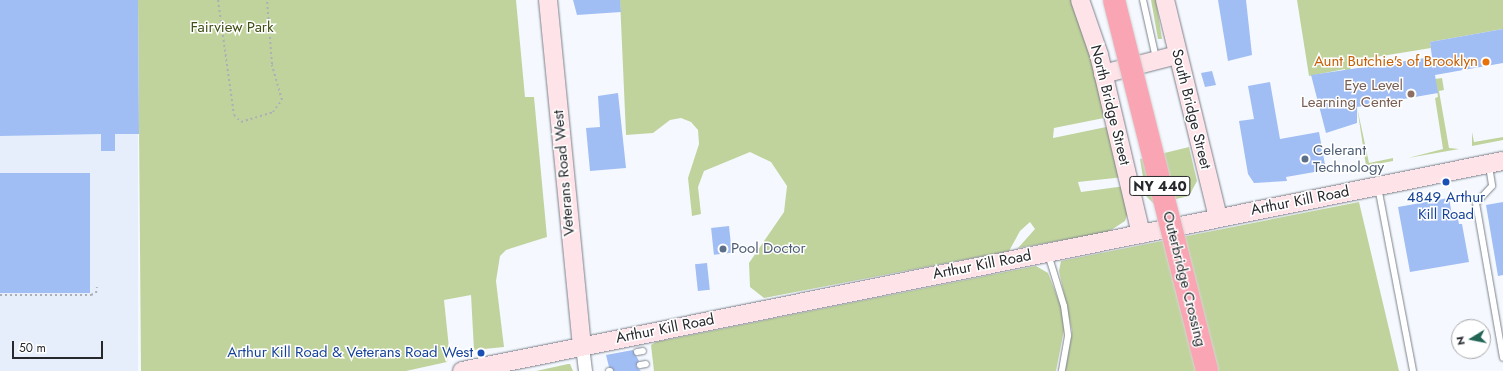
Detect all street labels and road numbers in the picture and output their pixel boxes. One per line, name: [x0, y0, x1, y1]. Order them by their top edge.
street label: North Bridge Street: [1086, 43, 1134, 167]
street label: South Bridge Street: [1167, 47, 1215, 171]
street label: Veterans Road West: [550, 109, 578, 237]
road number: NY 440: [1129, 174, 1191, 198]
street label: Arthur Kill Road: [1249, 183, 1351, 219]
street label: Outerbridge Crossing: [1158, 209, 1210, 349]
street label: Arthur Kill Road: [931, 247, 1033, 283]
street label: Arthur Kill Road: [614, 311, 716, 347]

